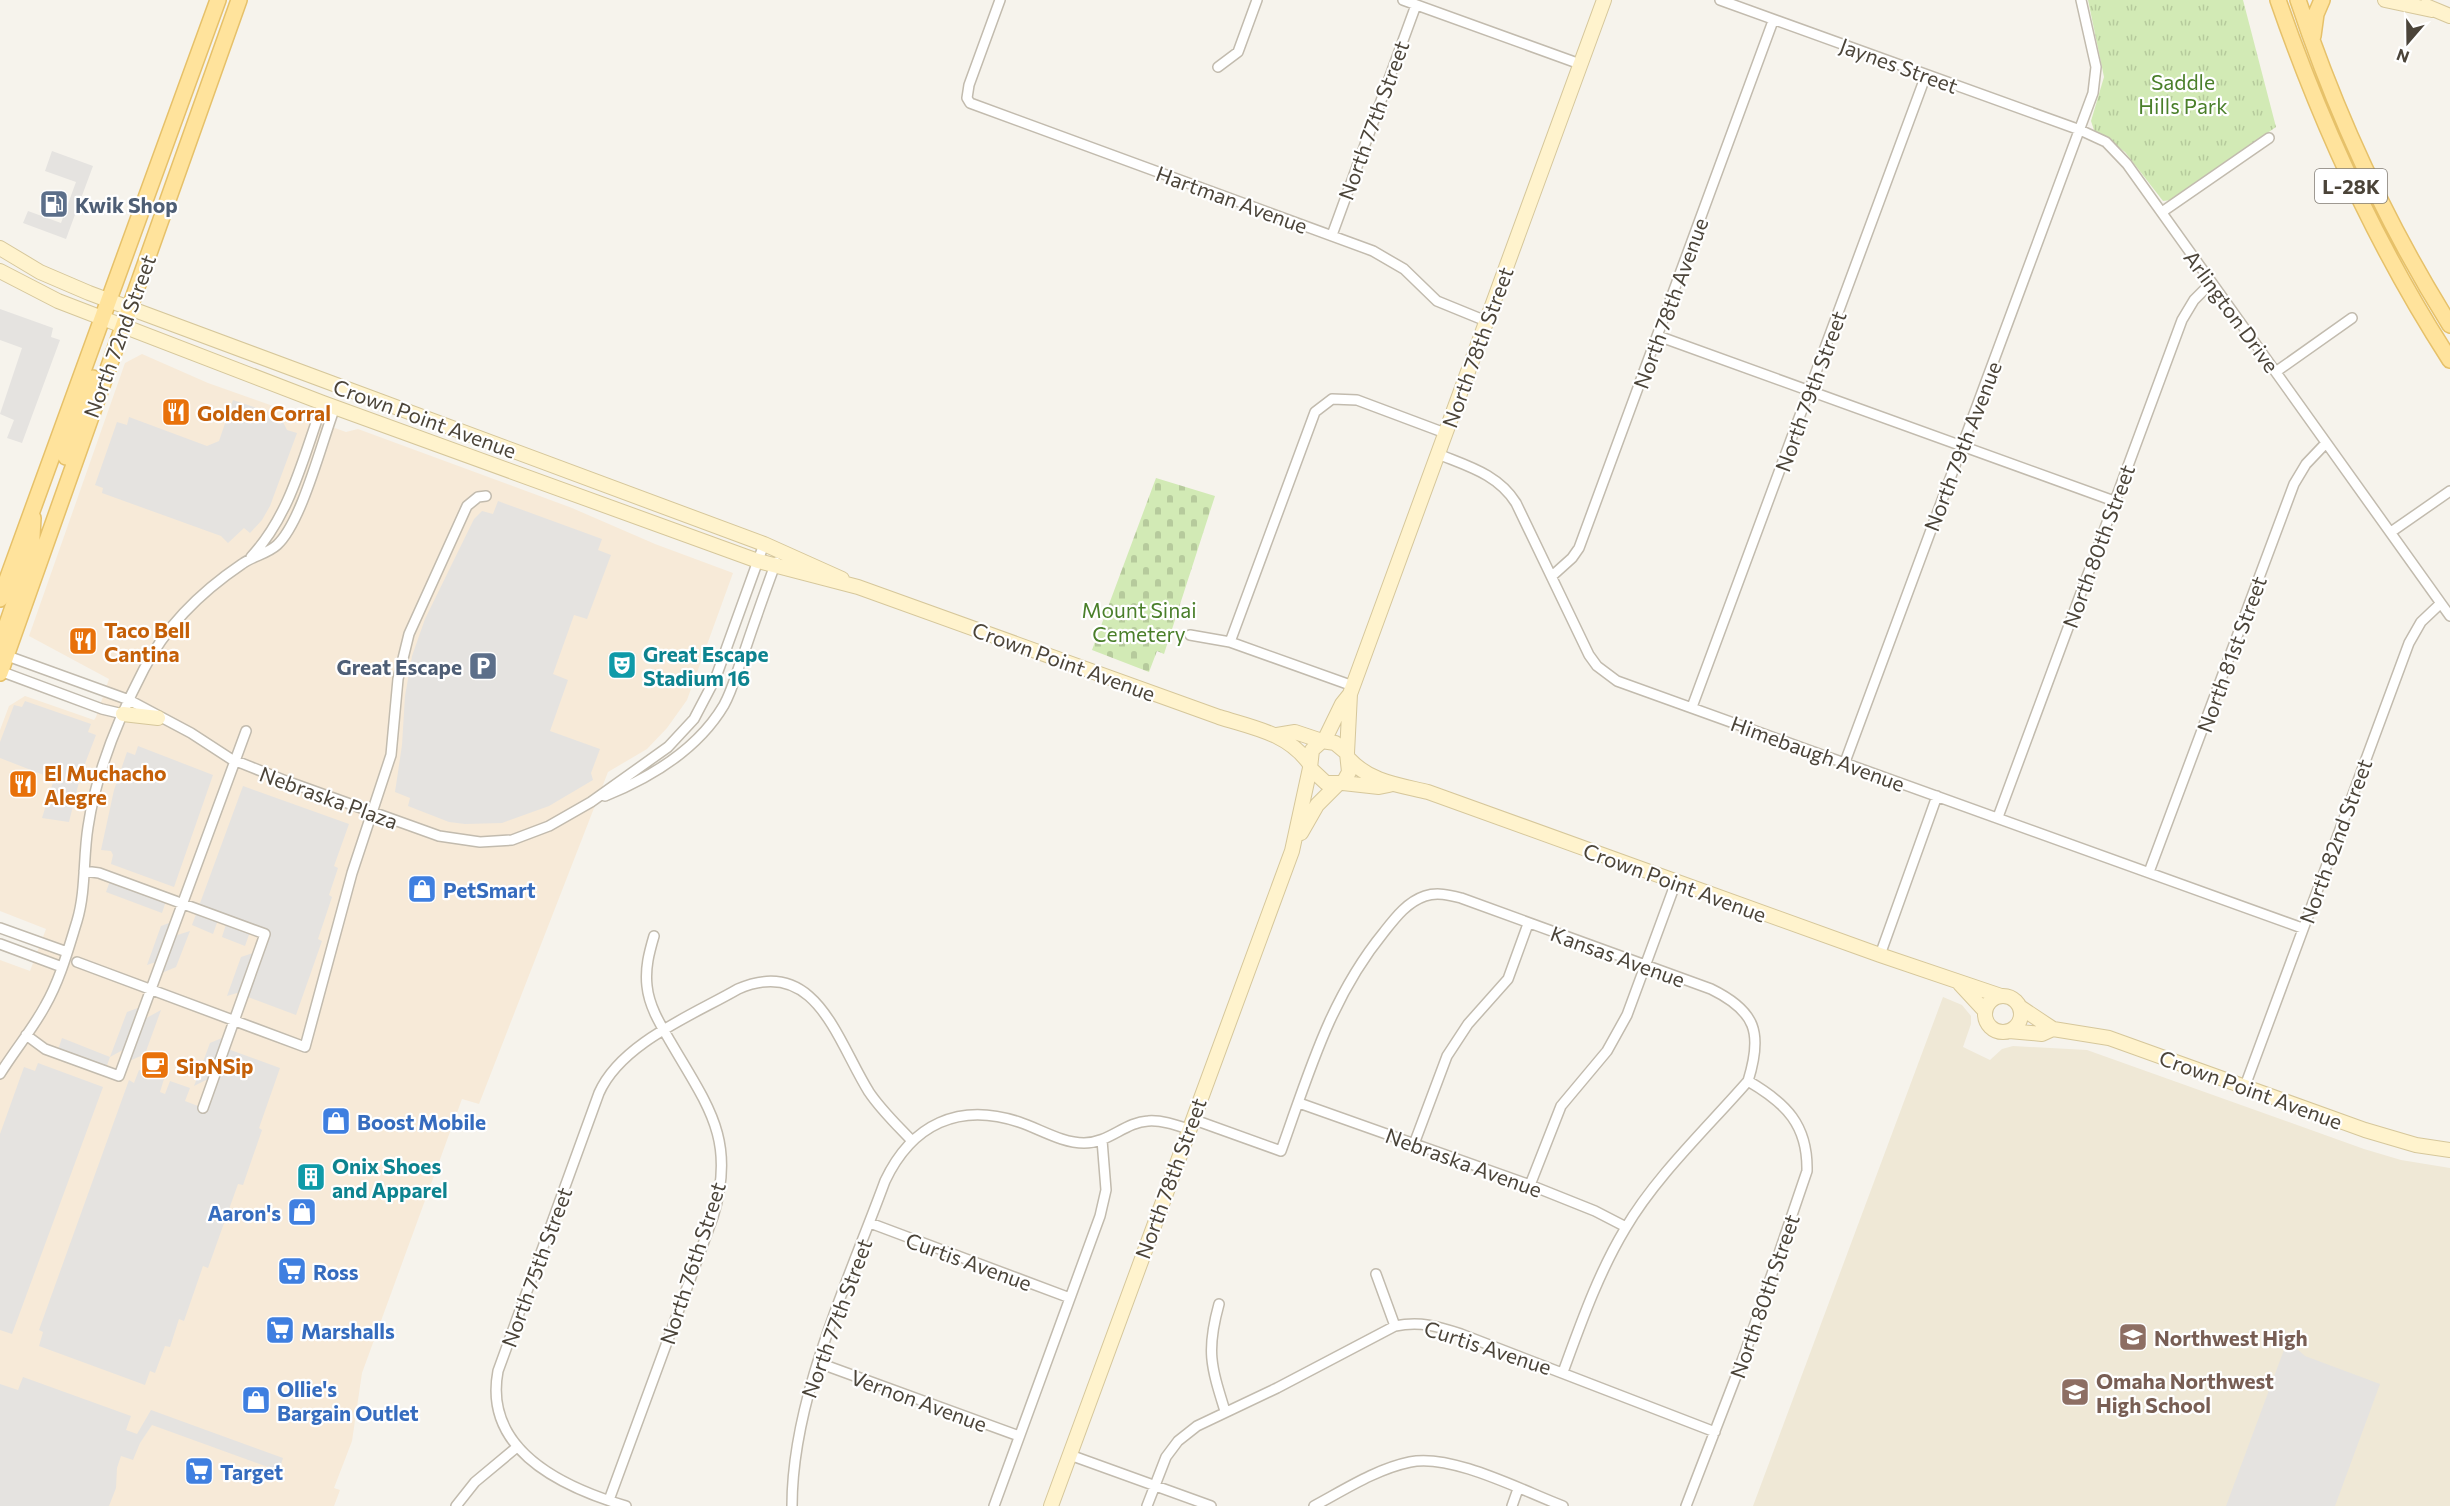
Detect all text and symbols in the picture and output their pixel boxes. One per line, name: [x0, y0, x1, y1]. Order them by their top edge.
north arrow: [2378, 12, 2438, 72]
street label: Jaynes Street: [1837, 32, 1961, 98]
street label: North 77th Street: [1333, 37, 1413, 203]
text: N: [2394, 46, 2412, 68]
park label: Saddle Hills Park: [2138, 69, 2228, 118]
street label: Hartman Avenue: [1153, 160, 1311, 238]
road number: L-28K: [2315, 169, 2387, 203]
fuel station icon: Kwik Shop: [38, 188, 70, 220]
place label: Kwik Shop: [75, 192, 178, 217]
street label: North 78th Avenue: [1627, 214, 1713, 392]
street label: Arlington Drive: [2179, 245, 2285, 377]
street label: North 72nd Street: [78, 251, 160, 421]
street label: North 78th Street: [1436, 263, 1518, 431]
street label: North 79th Street: [1769, 307, 1851, 475]
street label: North 79th Avenue: [1918, 358, 2006, 534]
street label: Crown Point Avenue: [330, 373, 520, 463]
restaurant icon: Golden Corral: [160, 396, 192, 428]
place label: Golden Corral: [197, 400, 331, 425]
street label: North 80th Street: [2057, 461, 2139, 631]
street label: North 81st Street: [2191, 572, 2271, 736]
park label: Mount Sinai Cemetery: [1081, 597, 1197, 646]
street label: Crown Point Avenue: [969, 616, 1159, 706]
place label: Taco Bell Cantina: [104, 617, 190, 666]
restaurant icon: Taco Bell Cantina: [67, 625, 99, 657]
place label: Great Escape Stadium 16: [643, 641, 769, 690]
theatre icon: Great Escape Stadium 16: [606, 649, 638, 681]
parking icon: Great Escape: [467, 650, 499, 682]
place label: Great Escape: [336, 654, 462, 679]
street label: Himebaugh Avenue: [1728, 710, 1908, 796]
street label: North 82nd Street: [2294, 755, 2376, 927]
place label: El Muchacho Alegre: [44, 760, 167, 809]
street label: Nebraska Plaza: [256, 760, 402, 834]
restaurant icon: El Muchacho Alegre: [7, 768, 39, 800]
street label: Crown Point Avenue: [1580, 837, 1770, 927]
shop icon: PetSmart: [406, 873, 438, 905]
place label: PetSmart: [443, 877, 536, 902]
street label: Kansas Avenue: [1547, 920, 1689, 992]
street label: Crown Point Avenue: [2156, 1044, 2346, 1134]
cafe icon: SipNSip: [139, 1049, 171, 1081]
place label: SipNSip: [176, 1053, 254, 1078]
street label: North 78th Street: [1129, 1094, 1211, 1262]
shop icon: Boost Mobile: [320, 1105, 352, 1137]
place label: Boost Mobile: [357, 1109, 486, 1134]
street label: Nebraska Avenue: [1382, 1122, 1546, 1202]
place label: Onix Shoes and Apparel: [332, 1153, 448, 1202]
building icon: Onix Shoes and Apparel: [295, 1161, 327, 1193]
street label: North 76th Street: [654, 1179, 730, 1347]
street label: North 75th Street: [495, 1184, 577, 1350]
shop icon: Aaron's: [286, 1196, 318, 1228]
place label: Aaron's: [207, 1200, 281, 1225]
street label: North 80th Street: [1724, 1211, 1804, 1381]
street label: Curtis Avenue: [903, 1227, 1035, 1295]
street label: North 77th Street: [796, 1235, 876, 1401]
supermarket icon: Ross: [276, 1255, 308, 1287]
place label: Ross: [313, 1259, 359, 1284]
supermarket icon: Marshalls: [264, 1314, 296, 1346]
street label: Curtis Avenue: [1421, 1315, 1555, 1379]
place label: Marshalls: [301, 1318, 395, 1343]
school or university icon: Northwest High: [2117, 1321, 2149, 1353]
place label: Northwest High: [2154, 1325, 2308, 1350]
street label: Vernon Avenue: [848, 1364, 990, 1436]
place label: Omaha Northwest High School: [2096, 1368, 2274, 1417]
place label: Ollie's Bargain Outlet: [277, 1376, 419, 1425]
school or university icon: Omaha Northwest High School: [2059, 1376, 2091, 1408]
shop icon: Ollie's Bargain Outlet: [240, 1384, 272, 1416]
supermarket icon: Target: [183, 1455, 215, 1487]
place label: Target: [220, 1459, 283, 1484]

